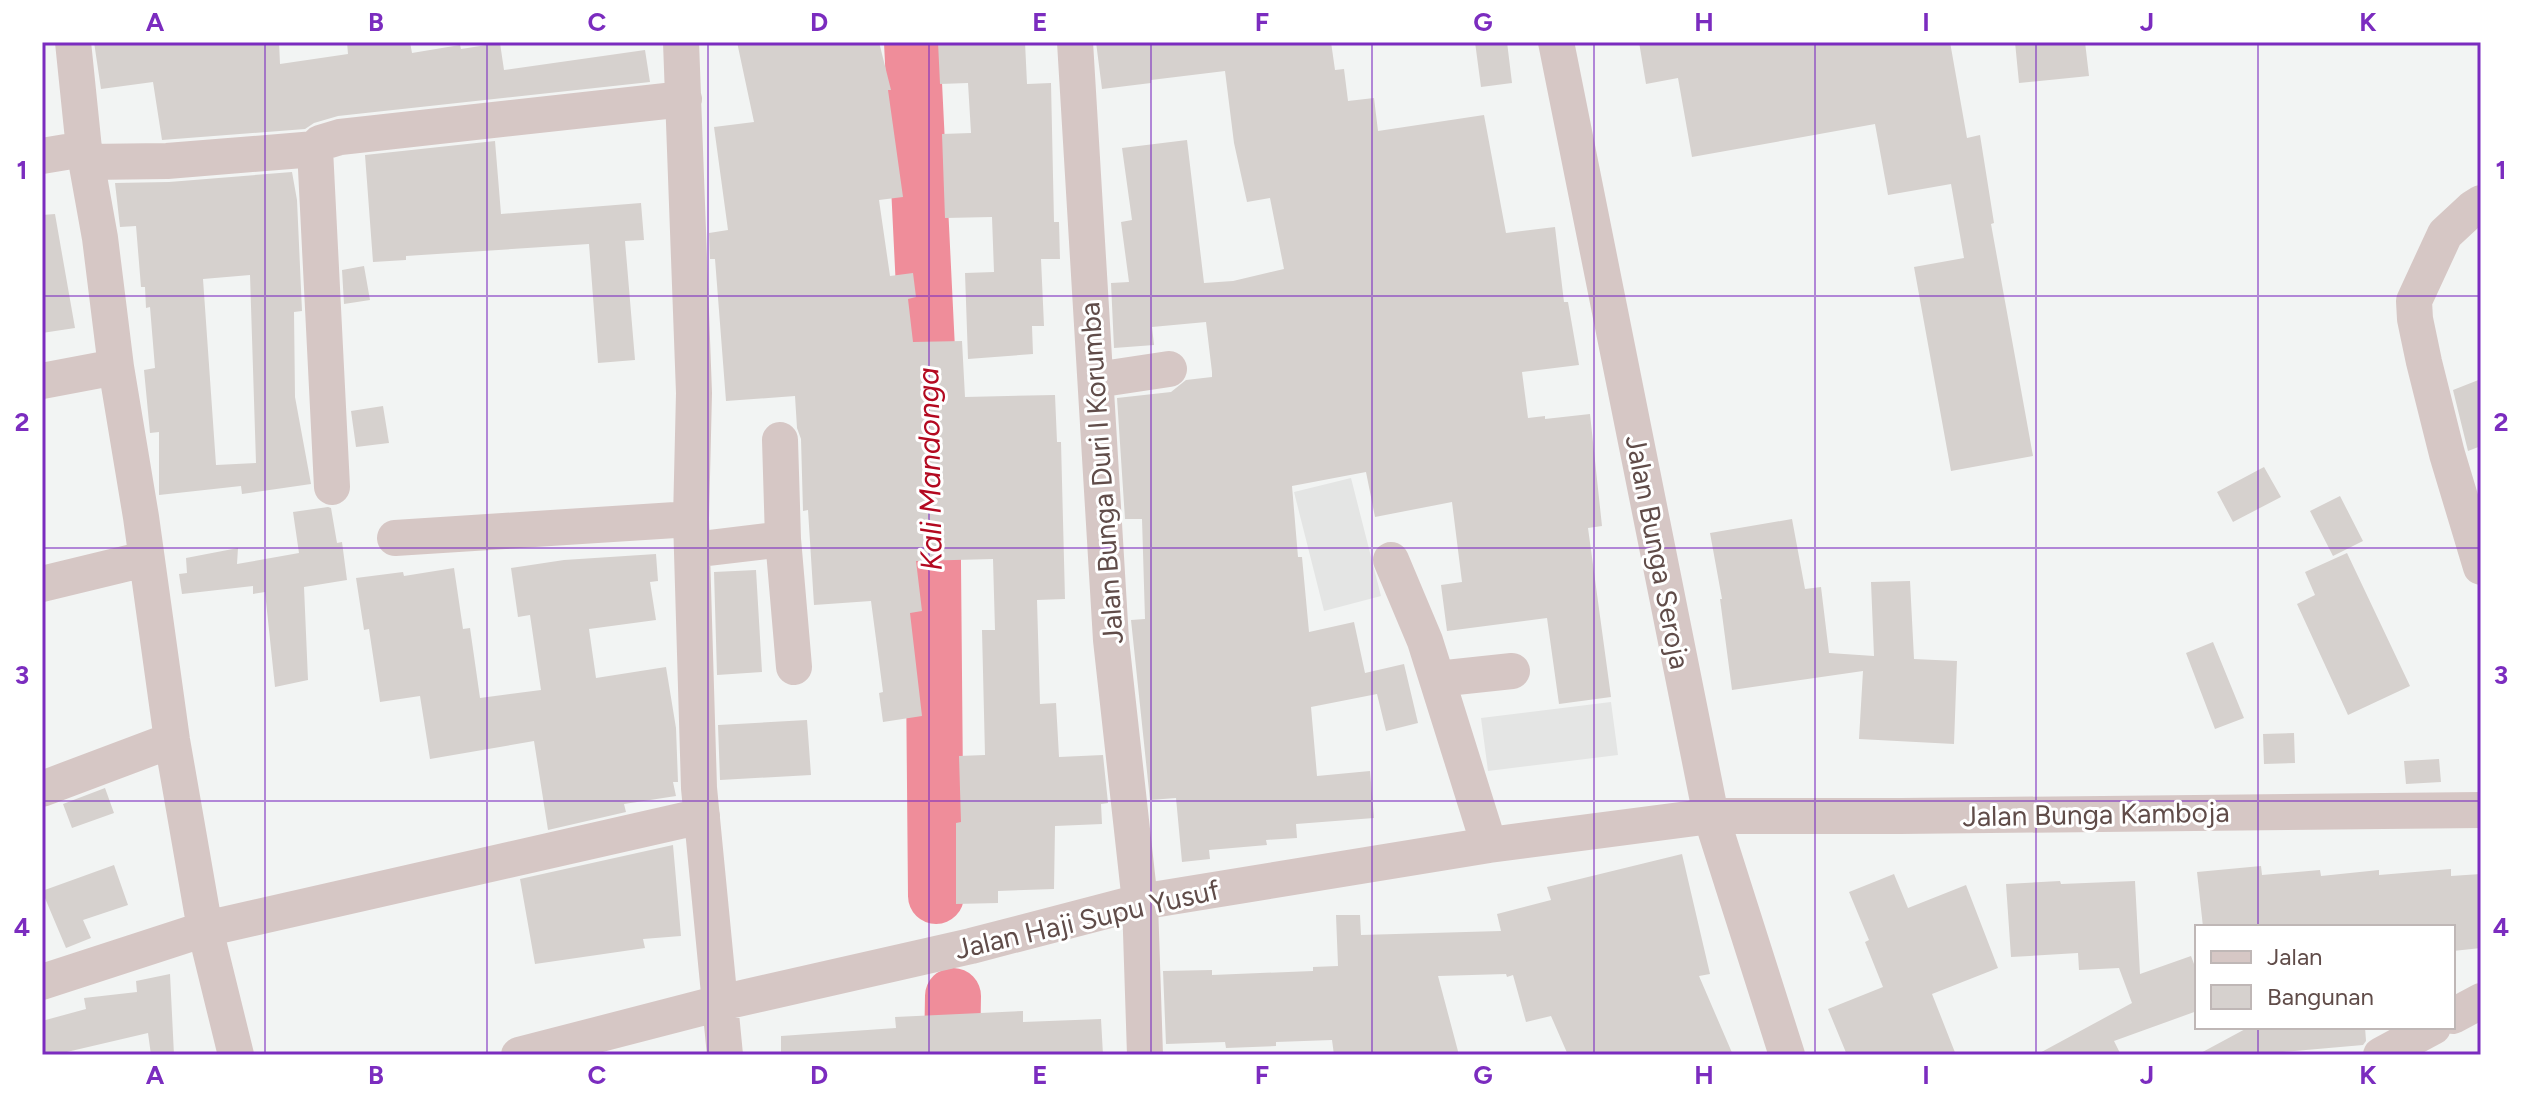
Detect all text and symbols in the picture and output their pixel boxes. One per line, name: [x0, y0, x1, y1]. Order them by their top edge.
text: A: [146, 6, 165, 38]
text: B: [368, 6, 384, 38]
text: C: [588, 6, 607, 38]
text: D: [810, 6, 828, 38]
text: E: [1032, 6, 1048, 38]
text: F: [1255, 6, 1269, 38]
text: G: [1473, 6, 1493, 38]
text: H: [1694, 6, 1714, 38]
text: I: [1922, 6, 1930, 38]
text: J: [2140, 6, 2154, 38]
text: K: [2359, 6, 2377, 38]
text: 1: [17, 154, 27, 186]
text: 1: [2496, 154, 2506, 186]
street label: Jalan Bunga Duri I Korumba: [1072, 301, 1130, 645]
water label: Kali Mandonga: [909, 367, 950, 571]
text: 2: [14, 406, 30, 438]
text: 2: [2493, 406, 2509, 438]
street label: Jalan Bunga Seroja: [1619, 432, 1697, 672]
text: 3: [15, 659, 29, 691]
text: 3: [2494, 659, 2508, 691]
street label: Jalan Bunga Kamboja: [1962, 795, 2230, 833]
street label: Jalan Haji Supu Yusuf: [951, 872, 1223, 966]
text: 4: [14, 911, 30, 943]
text: 4: [2493, 911, 2509, 943]
legend: [2195, 925, 2455, 1029]
text: Jalan: [2267, 942, 2323, 971]
text: Bangunan: [2267, 982, 2374, 1011]
text: A: [146, 1059, 165, 1091]
text: B: [368, 1059, 384, 1091]
text: C: [588, 1059, 607, 1091]
text: D: [810, 1059, 828, 1091]
text: E: [1032, 1059, 1048, 1091]
text: F: [1255, 1059, 1269, 1091]
text: G: [1473, 1059, 1493, 1091]
text: H: [1694, 1059, 1714, 1091]
text: I: [1922, 1059, 1930, 1091]
text: J: [2140, 1059, 2154, 1091]
text: K: [2359, 1059, 2377, 1091]

